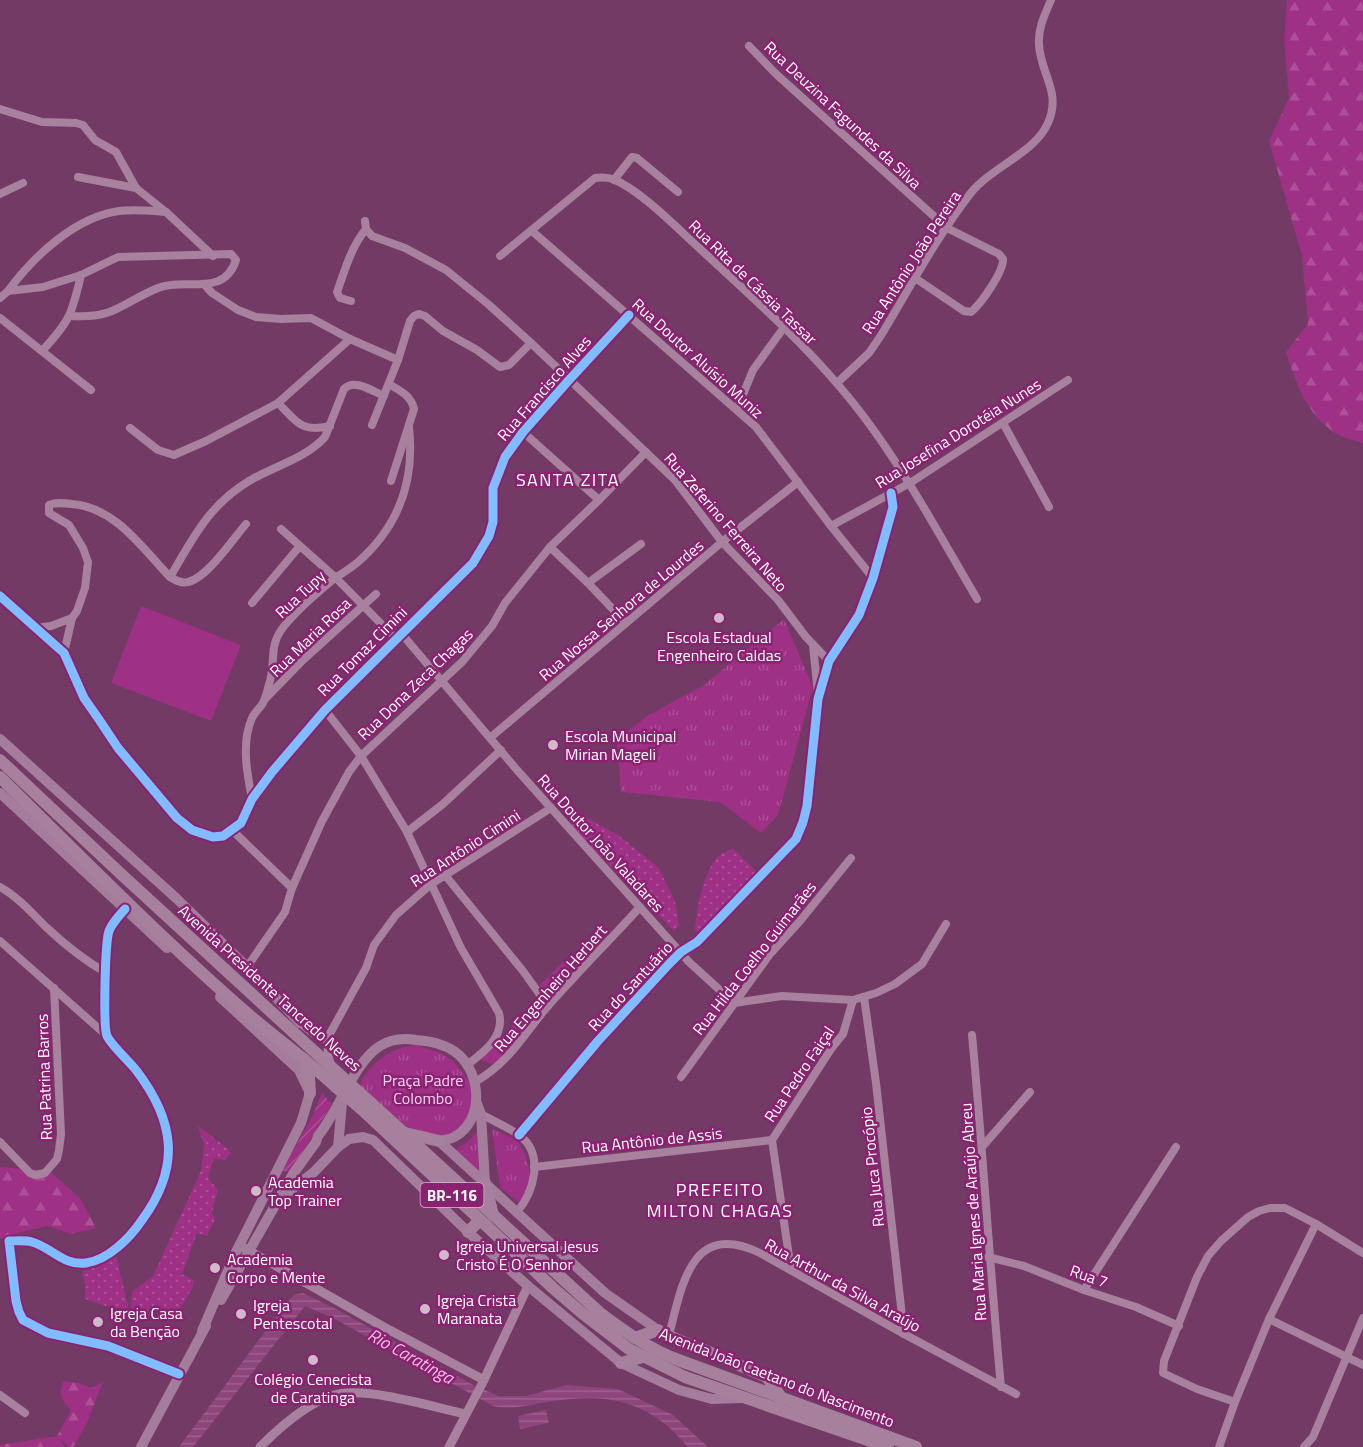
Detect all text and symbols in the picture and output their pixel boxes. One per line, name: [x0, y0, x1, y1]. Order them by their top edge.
street label: Rua Deuzina Fagundes da Silva: [759, 35, 927, 195]
street label: Rua Antônio João Pereira: [855, 185, 967, 339]
street label: Rua Rita de Cássia Tassar: [683, 214, 823, 350]
street label: Rua Doutor Aluísio Muniz: [627, 292, 769, 424]
street label: Rua Francisco Alves: [491, 330, 597, 446]
street label: Rua Josefina Dorotéia Nunes: [870, 372, 1046, 494]
street label: Rua Zeferino Ferreira Neto: [659, 447, 793, 597]
district label: SANTA ZITA: [516, 466, 620, 493]
street label: Rua Nossa Senhora de Lourdes: [533, 534, 709, 686]
street label: Rua Tupy: [269, 564, 331, 624]
street label: Rua Maria Rosa: [264, 592, 356, 682]
street label: Rua Tomaz Cimini: [312, 601, 412, 701]
marker: Escola Estadual Engenheiro Caldas: [712, 611, 726, 625]
street label: Rua Dona Zeca Chagas: [352, 622, 478, 746]
place label: Escola Estadual Engenheiro Caldas: [657, 625, 781, 667]
place label: Escola Municipal Mirian Mageli: [565, 724, 677, 766]
marker: Escola Municipal Mirian Mageli: [546, 738, 560, 752]
street label: Rua Doutor João Valadares: [532, 768, 670, 918]
street label: Rua Antônio Cimini: [405, 803, 525, 893]
street label: Rua Hilda Coelho Guimarães: [686, 876, 822, 1040]
street label: Avenida Presidente Tancredo Neves: [173, 899, 367, 1077]
street label: Rua Engenheiro Herbert: [488, 919, 612, 1057]
street label: Rua do Santuário: [582, 936, 678, 1036]
street label: Rua Patrina Barros: [30, 1013, 58, 1141]
street label: Rua Pedro Faiçal: [758, 1021, 840, 1127]
park label: Praça Padre Colombo: [383, 1068, 463, 1110]
street label: Rua Maria Ignes de Araújo Abreu: [953, 1102, 993, 1322]
street label: Rua Juca Procópio: [854, 1106, 890, 1228]
street label: Rua Antônio de Assis: [580, 1121, 724, 1159]
place label: Academia Top Trainer: [268, 1170, 342, 1212]
district label: PREFEITO MILTON CHAGAS: [647, 1176, 793, 1224]
road number: BR-116: [420, 1183, 484, 1207]
marker: Academia Top Trainer: [249, 1184, 263, 1198]
street label: Rua Arthur da Silva Araújo: [761, 1232, 925, 1338]
place label: Igreja Universal Jesus Cristo É O Senhor: [456, 1234, 599, 1276]
place label: Academia Corpo e Mente: [227, 1247, 325, 1289]
marker: Igreja Universal Jesus Cristo É O Senhor: [437, 1248, 451, 1262]
street label: Rua 7: [1067, 1258, 1111, 1294]
marker: Academia Corpo e Mente: [208, 1261, 222, 1275]
place label: Igreja Cristã Maranata: [437, 1288, 516, 1330]
place label: Igreja Pentescotal: [253, 1293, 333, 1335]
place label: Igreja Casa da Benção: [110, 1301, 183, 1343]
marker: Igreja Cristã Maranata: [418, 1302, 432, 1316]
marker: Igreja Pentescotal: [234, 1307, 248, 1321]
marker: Igreja Casa da Benção: [91, 1315, 105, 1329]
water label: Rio Caratinga: [363, 1321, 460, 1391]
street label: Avenida João Caetano do Nascimento: [656, 1321, 898, 1433]
marker: Colégio Cenecista de Caratinga: [306, 1353, 320, 1367]
place label: Colégio Cenecista de Caratinga: [254, 1367, 372, 1409]

